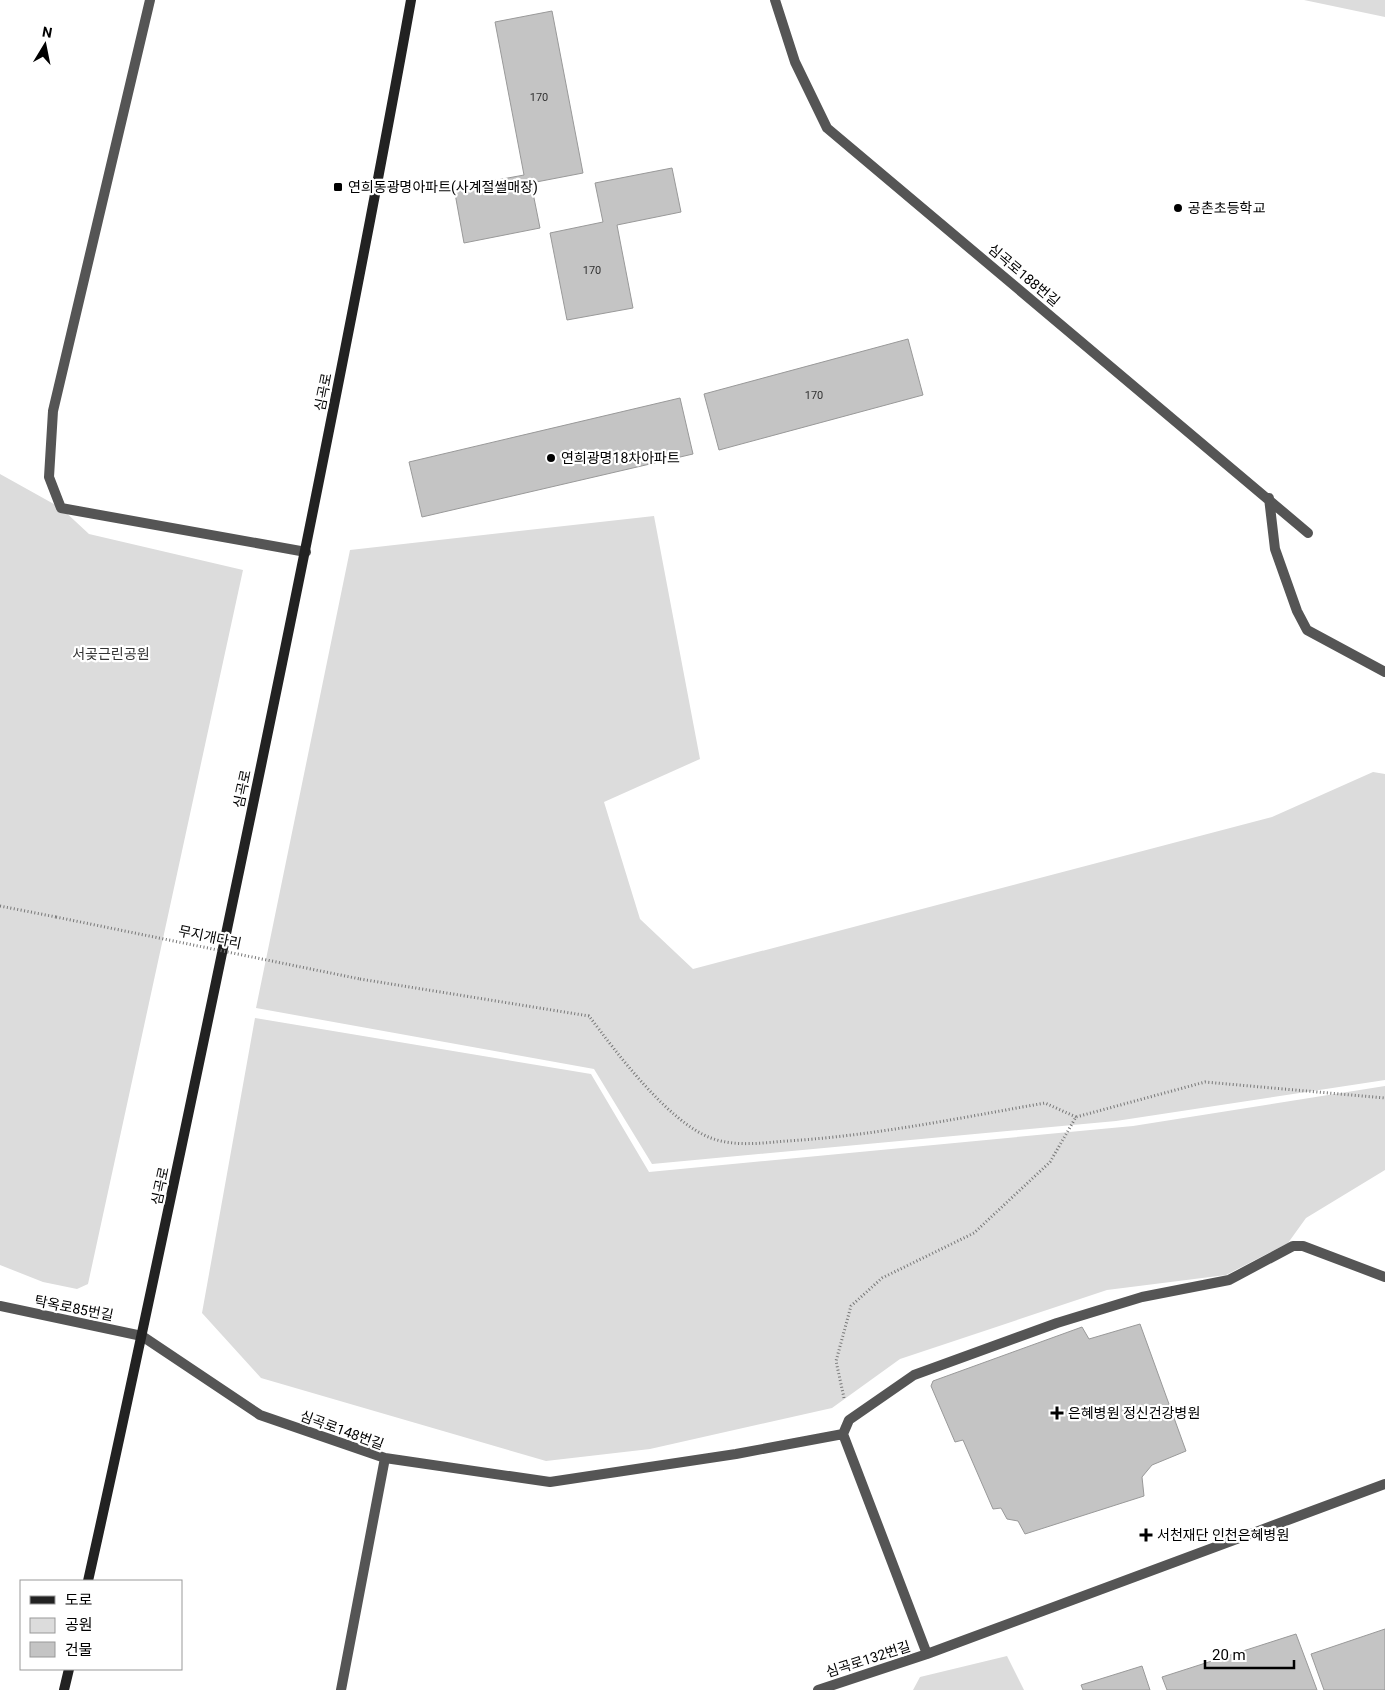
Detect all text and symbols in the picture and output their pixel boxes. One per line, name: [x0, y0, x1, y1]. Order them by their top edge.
north arrow: [20, 20, 70, 70]
text: N: [41, 23, 54, 41]
house number: 170: [530, 91, 548, 104]
place label: 연희동광명아파트(사계절썰매장): [348, 179, 538, 196]
marker: 연희동광명아파트(사계절썰매장): [332, 181, 344, 193]
place label: 공촌초등학교: [1188, 200, 1265, 216]
marker: 공촌초등학교: [1172, 202, 1184, 214]
street label: 심곡로188번길: [985, 241, 1063, 309]
house number: 170: [583, 264, 601, 277]
street label: 심곡로: [311, 371, 335, 412]
house number: 170: [805, 389, 823, 402]
place label: 연희광명18차아파트: [561, 450, 680, 466]
marker: 연희광명18차아파트: [545, 452, 557, 464]
park label: 서곶근린공원: [72, 646, 150, 662]
street label: 심곡로: [230, 768, 254, 810]
street label: 무지개다리: [177, 922, 243, 952]
street label: 심곡로: [148, 1165, 172, 1207]
street label: 탁옥로85번길: [33, 1293, 115, 1323]
place label: 은혜병원 정신건강병원: [1068, 1405, 1200, 1421]
marker: 은혜병원 정신건강병원: [1050, 1406, 1064, 1420]
street label: 심곡로148번길: [298, 1407, 386, 1453]
place label: 서천재단 인천은혜병원: [1157, 1527, 1289, 1543]
marker: 서천재단 인천은혜병원: [1139, 1528, 1153, 1542]
legend: [20, 1580, 182, 1670]
text: 도로: [65, 1591, 93, 1609]
text: 공원: [65, 1616, 93, 1634]
street label: 심곡로132번길: [824, 1638, 912, 1680]
scale bar: [1205, 1638, 1294, 1670]
text: 건물: [65, 1641, 93, 1659]
text: 20 m: [1212, 1646, 1246, 1664]

